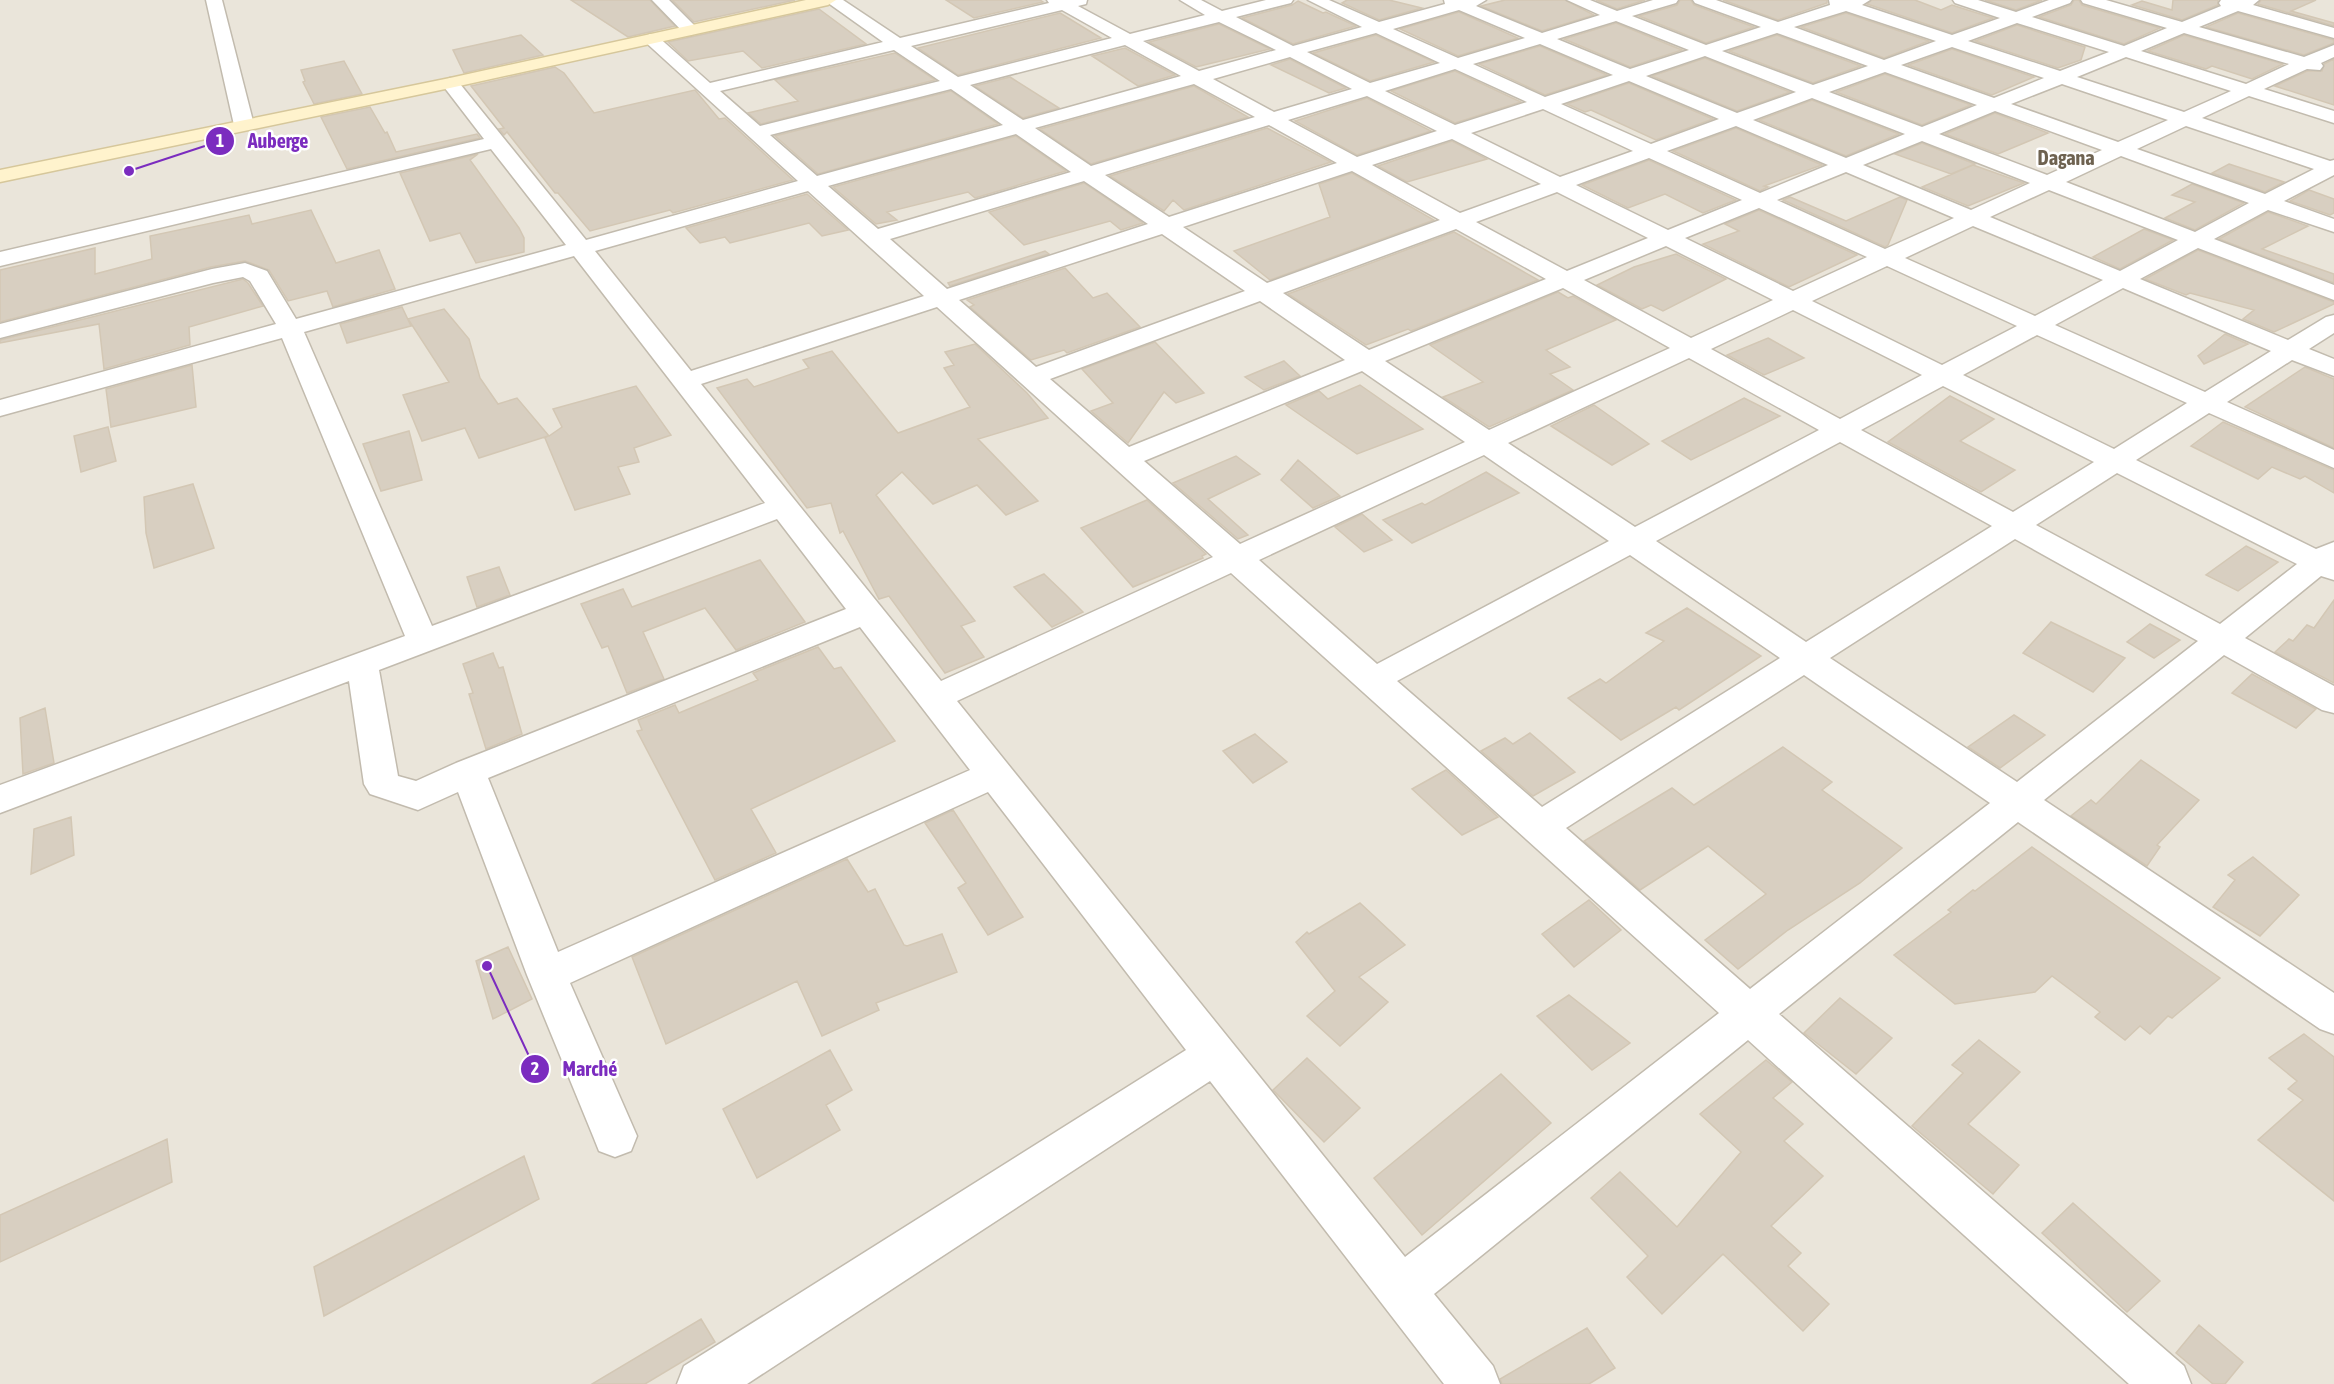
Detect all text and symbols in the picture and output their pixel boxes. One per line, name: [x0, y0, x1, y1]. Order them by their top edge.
callout: Auberge: [205, 122, 320, 160]
text: Auberge: [247, 129, 308, 152]
text: 1: [216, 130, 224, 151]
district label: Dagana: [2038, 146, 2095, 169]
callout: Marché: [520, 1050, 629, 1088]
text: Marché: [563, 1057, 617, 1080]
text: 2: [531, 1058, 539, 1079]

